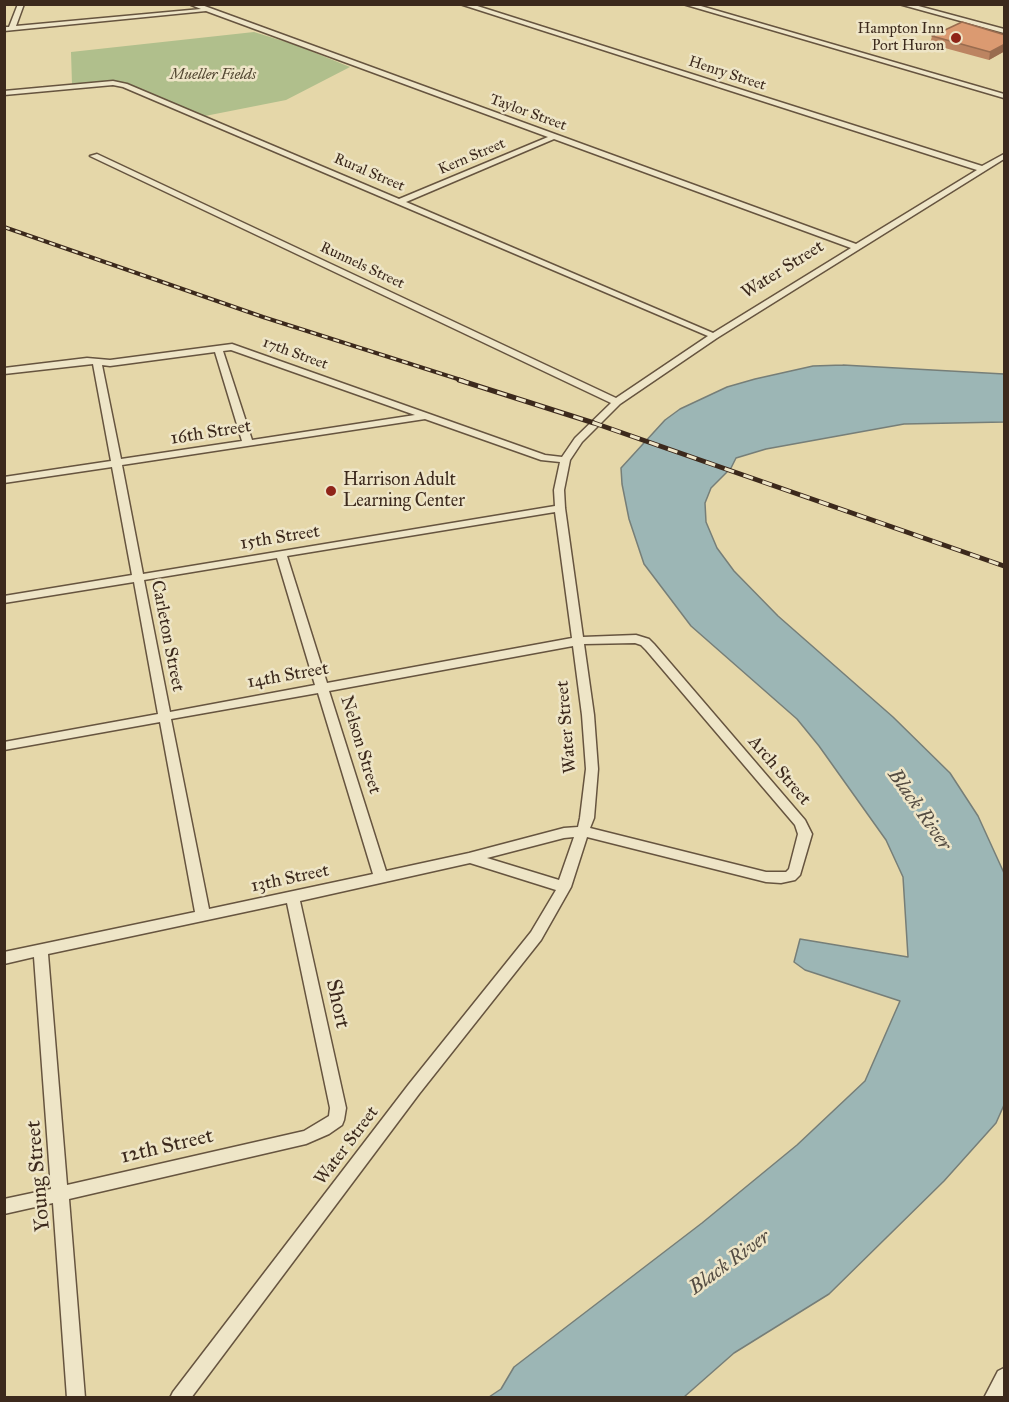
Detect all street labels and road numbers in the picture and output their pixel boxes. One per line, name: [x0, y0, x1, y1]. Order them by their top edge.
street label: Henry Street: [686, 53, 768, 95]
street label: Taylor Street: [487, 91, 569, 135]
street label: Kern Street: [436, 135, 508, 179]
street label: Rural Street: [331, 150, 407, 196]
street label: Water Street: [738, 236, 828, 304]
street label: Runnels Street: [317, 239, 407, 293]
street label: 17th Street: [260, 334, 330, 374]
street label: 16th Street: [169, 416, 253, 450]
street label: 15th Street: [239, 521, 321, 555]
street label: Carleton Street: [146, 579, 188, 693]
street label: 14th Street: [246, 658, 330, 694]
street label: Water Street: [552, 680, 582, 774]
street label: Nelson Street: [335, 693, 385, 797]
street label: Arch Street: [743, 732, 815, 810]
street label: 13th Street: [249, 860, 331, 898]
street label: Short: [320, 977, 354, 1031]
street label: Water Street: [310, 1102, 384, 1190]
street label: Young Street: [22, 1119, 56, 1233]
street label: 12th Street: [118, 1124, 216, 1170]

